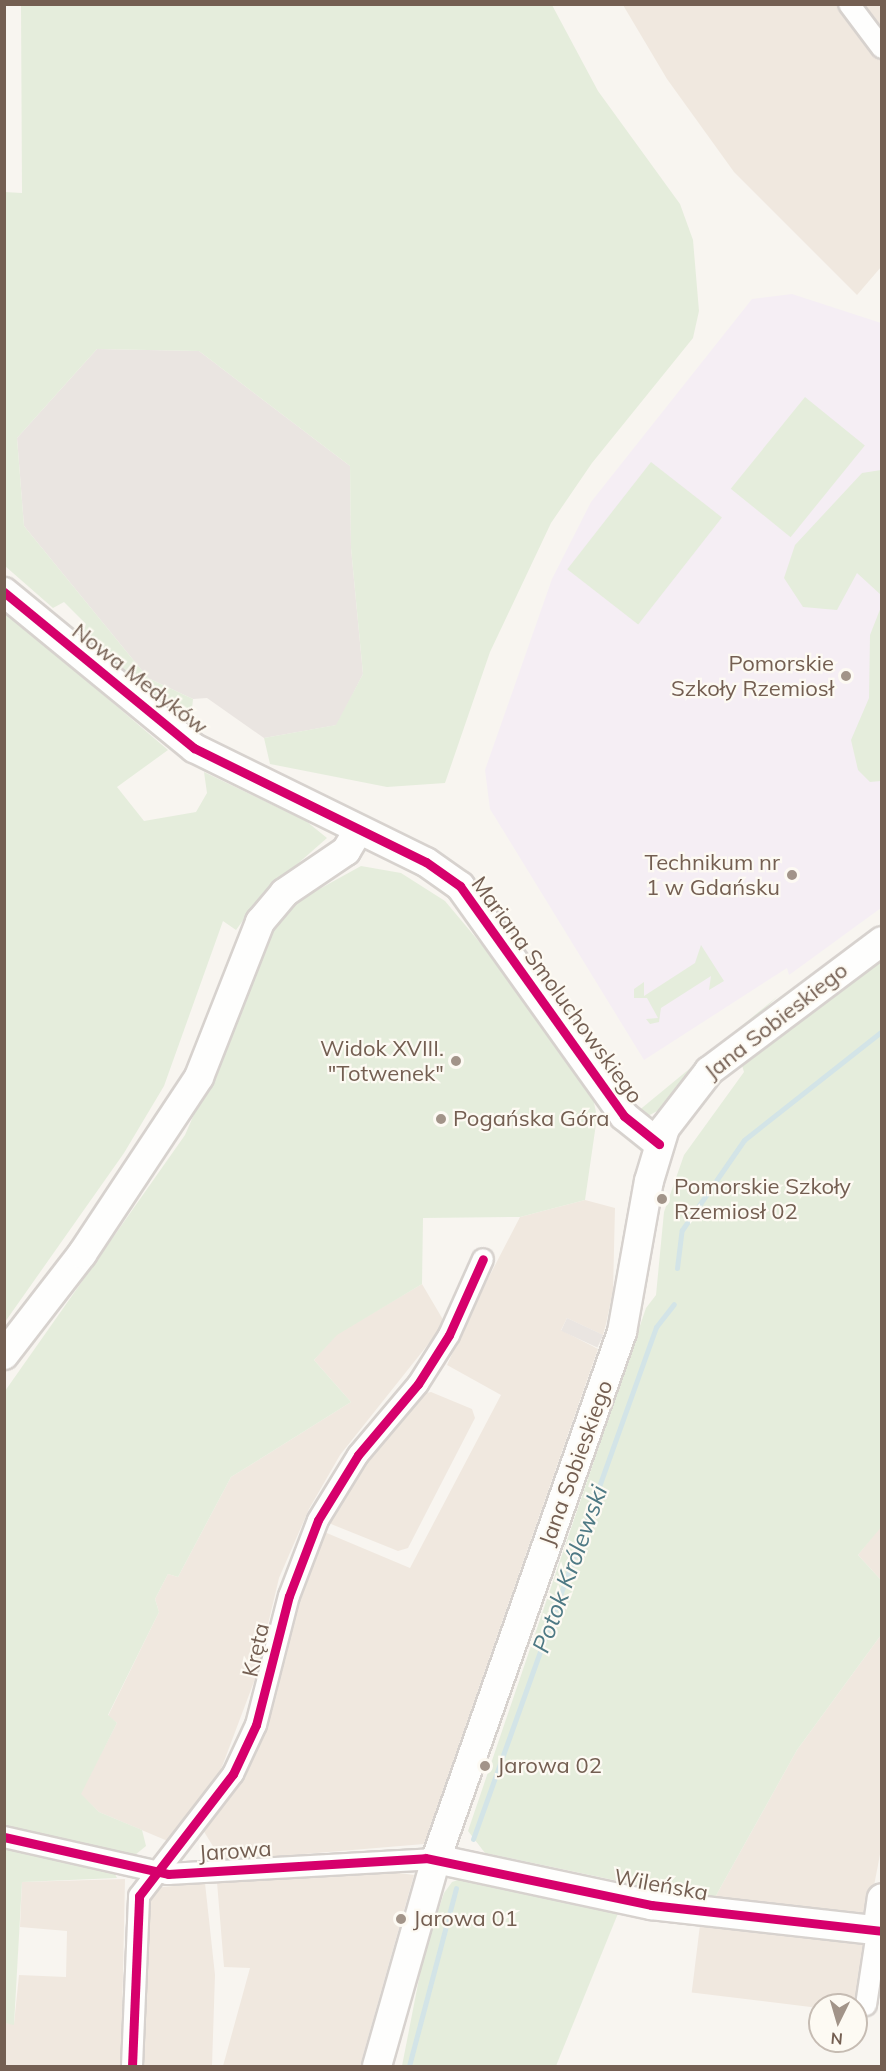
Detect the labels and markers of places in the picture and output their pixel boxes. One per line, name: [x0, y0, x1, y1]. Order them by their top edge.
place label: Pomorskie Szkoły Rzemiosł: [671, 650, 834, 702]
marker: Pomorskie Szkoły Rzemiosł: [839, 669, 853, 683]
place label: Technikum nr 1 w Gdańsku: [645, 849, 780, 900]
marker: Technikum nr 1 w Gdańsku: [785, 868, 799, 882]
place label: Widok XVIII. "Totwenek": [320, 1035, 444, 1086]
marker: Widok XVIII. "Totwenek": [449, 1054, 463, 1068]
place label: Pogańska Góra: [453, 1106, 610, 1132]
marker: Pogańska Góra: [434, 1112, 448, 1126]
place label: Pomorskie Szkoły Rzemiosł 02: [674, 1173, 851, 1224]
marker: Pomorskie Szkoły Rzemiosł 02: [655, 1192, 669, 1206]
place label: Jarowa 02: [497, 1753, 602, 1779]
marker: Jarowa 02: [478, 1759, 492, 1773]
place label: Jarowa 01: [413, 1906, 518, 1932]
marker: Jarowa 01: [394, 1912, 408, 1926]

